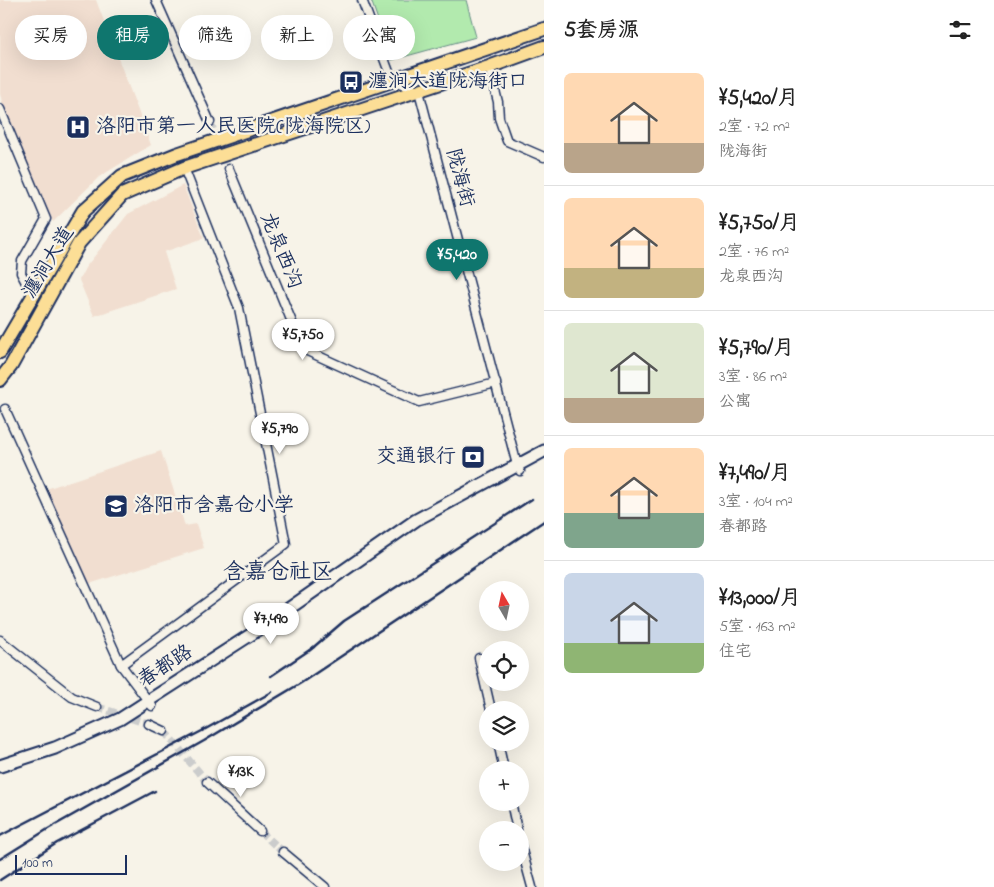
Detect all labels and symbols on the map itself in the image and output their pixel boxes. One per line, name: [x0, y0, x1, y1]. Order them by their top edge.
place label: 瀍涧大道陇海街口: [368, 68, 528, 97]
bus stop icon: 瀍涧大道陇海街口: [338, 69, 364, 95]
place label: 洛阳市第一人民医院(陇海院区): [96, 113, 370, 142]
hospital icon: 洛阳市第一人民医院(陇海院区): [65, 114, 91, 140]
street label: 陇海街: [437, 145, 481, 211]
street label: 龙泉西沟: [252, 208, 308, 294]
street label: 瀍涧大道: [16, 221, 82, 305]
pin: ¥5,420: [416, 238, 498, 281]
pin: ¥5,750: [262, 318, 344, 361]
pin: ¥5,790: [239, 412, 321, 455]
place label: 交通银行: [376, 443, 456, 472]
bank icon: 交通银行: [460, 444, 486, 470]
place label: 洛阳市含嘉仓小学: [134, 492, 294, 521]
school or university icon: 洛阳市含嘉仓小学: [103, 493, 129, 519]
district label: 含嘉仓社区: [223, 557, 333, 589]
north arrow: [479, 581, 529, 631]
pin: ¥7,490: [230, 602, 312, 645]
street label: 春都路: [133, 638, 200, 695]
pin: ¥13K: [211, 756, 271, 798]
scale bar: [15, 852, 128, 875]

